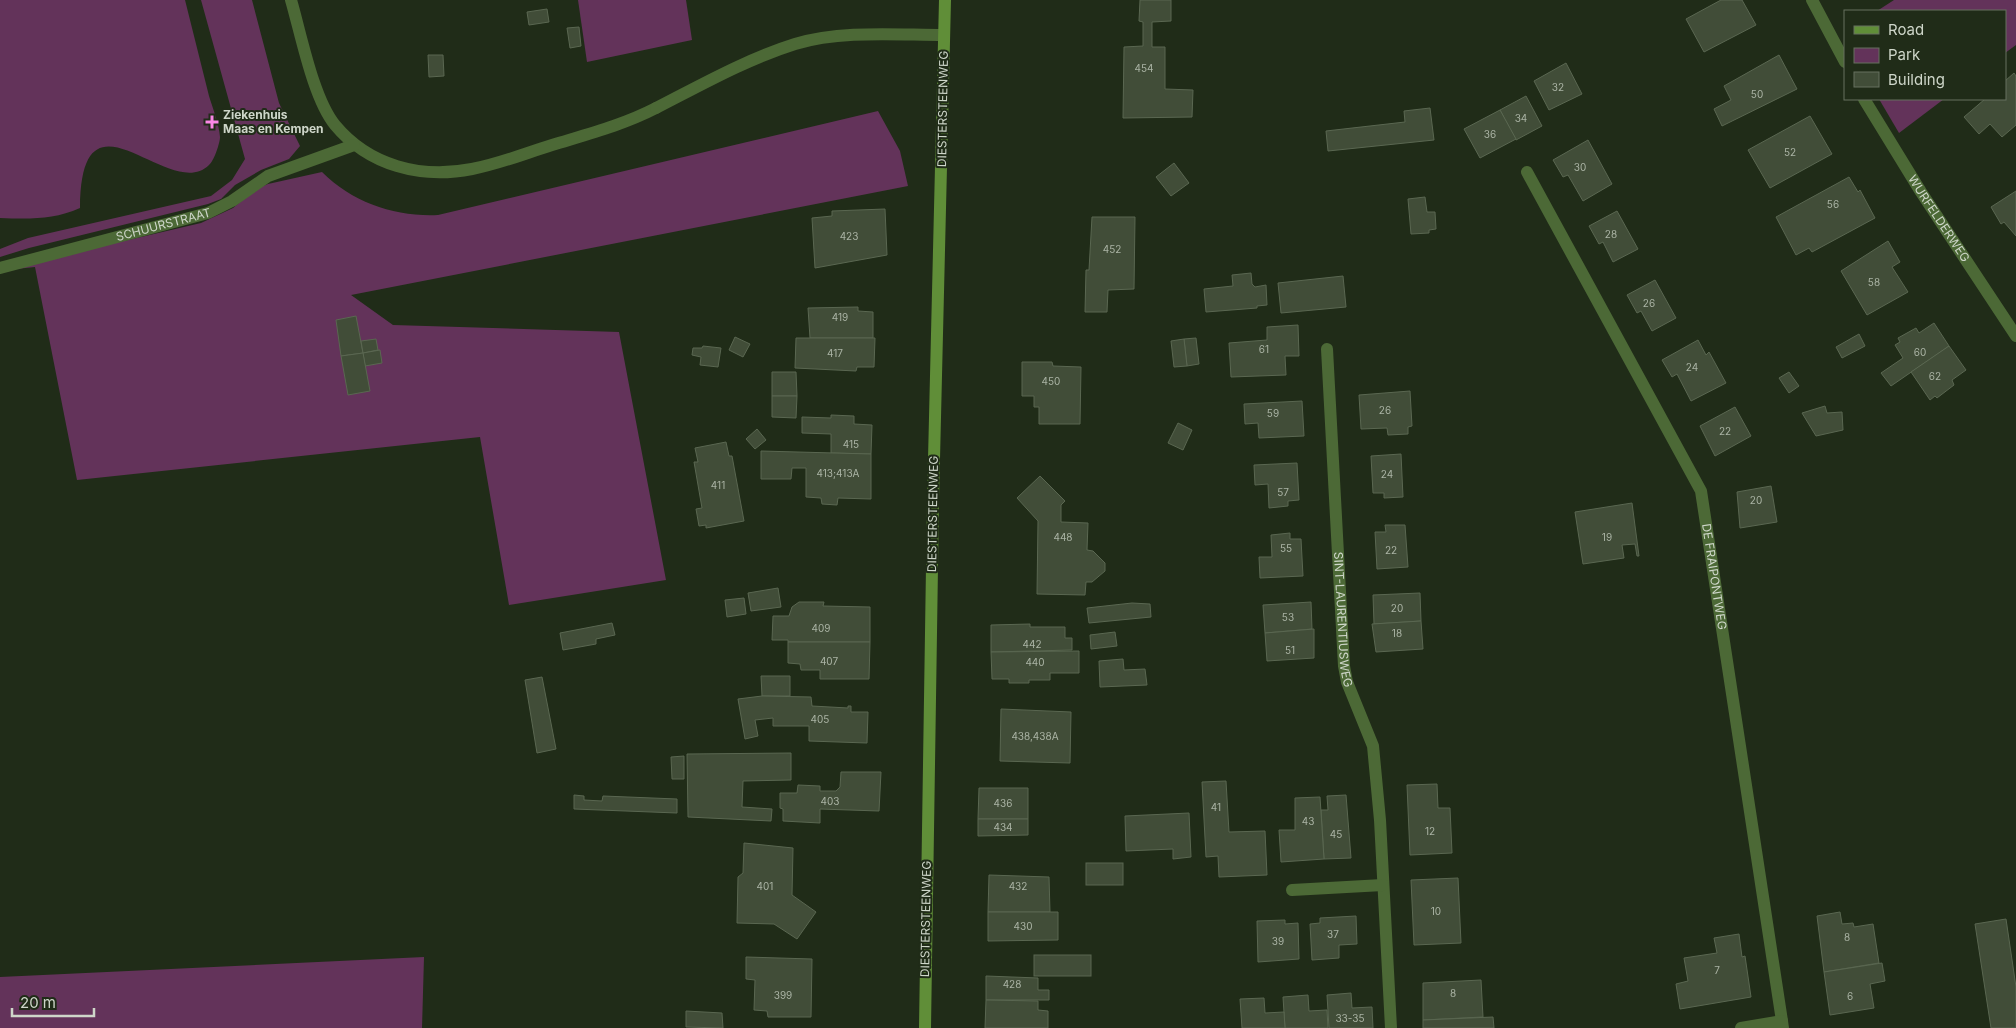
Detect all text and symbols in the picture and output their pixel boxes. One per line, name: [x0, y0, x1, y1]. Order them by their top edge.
legend: [1844, 10, 2006, 100]
text: Road: [1888, 20, 1924, 39]
text: Park: [1888, 45, 1921, 64]
street label: DIESTERSTEENWEG: [934, 51, 951, 167]
house number: 454: [1135, 62, 1154, 74]
text: Building: [1888, 70, 1945, 89]
house number: 32: [1552, 81, 1564, 93]
house number: 50: [1751, 88, 1763, 100]
place label: Ziekenhuis Maas en Kempen: [223, 107, 324, 136]
house number: 34: [1515, 112, 1527, 124]
marker: Ziekenhuis Maas en Kempen: [205, 115, 219, 129]
house number: 36: [1484, 128, 1496, 140]
house number: 52: [1784, 146, 1796, 158]
house number: 30: [1574, 161, 1586, 173]
street label: WURFELDERWEG: [1905, 172, 1973, 265]
house number: 56: [1827, 198, 1839, 210]
street label: SCHUURSTRAAT: [114, 205, 213, 244]
house number: 28: [1605, 228, 1617, 240]
house number: 423: [840, 230, 858, 242]
house number: 452: [1103, 243, 1121, 255]
house number: 58: [1868, 276, 1880, 288]
house number: 26: [1643, 297, 1655, 309]
house number: 419: [832, 311, 848, 323]
house number: 61: [1259, 343, 1269, 355]
house number: 60: [1914, 346, 1926, 358]
house number: 417: [827, 347, 843, 359]
house number: 24: [1686, 361, 1698, 373]
house number: 62: [1929, 370, 1941, 382]
house number: 450: [1042, 375, 1060, 387]
house number: 26: [1379, 404, 1391, 416]
house number: 59: [1267, 407, 1279, 419]
house number: 22: [1719, 425, 1731, 437]
house number: 415: [843, 438, 859, 450]
street label: DIESTERSTEENWEG: [924, 456, 941, 572]
house number: 413;413A: [817, 467, 860, 479]
house number: 24: [1381, 468, 1393, 480]
house number: 411: [711, 479, 725, 491]
house number: 57: [1277, 486, 1289, 498]
house number: 20: [1750, 494, 1762, 506]
street label: DE FRAIPONTWEG: [1699, 522, 1730, 631]
house number: 448: [1053, 531, 1073, 543]
house number: 19: [1602, 531, 1612, 543]
house number: 55: [1280, 542, 1292, 554]
house number: 22: [1385, 544, 1397, 556]
street label: SINT-LAURENTIUSWEG: [1331, 551, 1356, 689]
house number: 20: [1391, 602, 1403, 614]
house number: 53: [1282, 611, 1294, 623]
house number: 409: [812, 622, 830, 634]
house number: 18: [1392, 627, 1402, 639]
house number: 442: [1022, 638, 1042, 650]
house number: 51: [1285, 644, 1295, 656]
house number: 407: [820, 655, 838, 667]
house number: 440: [1025, 656, 1045, 668]
house number: 405: [811, 713, 829, 725]
house number: 438,438A: [1011, 730, 1059, 742]
house number: 403: [821, 795, 839, 807]
house number: 436: [994, 797, 1012, 809]
house number: 41: [1211, 801, 1221, 813]
house number: 43: [1302, 815, 1314, 827]
house number: 434: [993, 821, 1013, 833]
house number: 12: [1425, 825, 1435, 837]
house number: 45: [1330, 828, 1342, 840]
street label: DIESTERSTEENWEG: [917, 861, 934, 977]
house number: 401: [757, 880, 773, 892]
house number: 432: [1009, 880, 1027, 892]
house number: 10: [1431, 905, 1441, 917]
house number: 430: [1014, 920, 1032, 932]
house number: 37: [1327, 928, 1339, 940]
house number: 8: [1844, 931, 1850, 943]
house number: 39: [1272, 935, 1284, 947]
house number: 7: [1714, 964, 1720, 976]
house number: 428: [1003, 978, 1021, 990]
scale bar: [12, 986, 95, 1018]
house number: 8: [1450, 987, 1456, 999]
house number: 399: [774, 989, 792, 1001]
house number: 6: [1847, 990, 1853, 1002]
text: 20 m: [20, 993, 56, 1012]
house number: 33-35: [1335, 1012, 1365, 1024]

